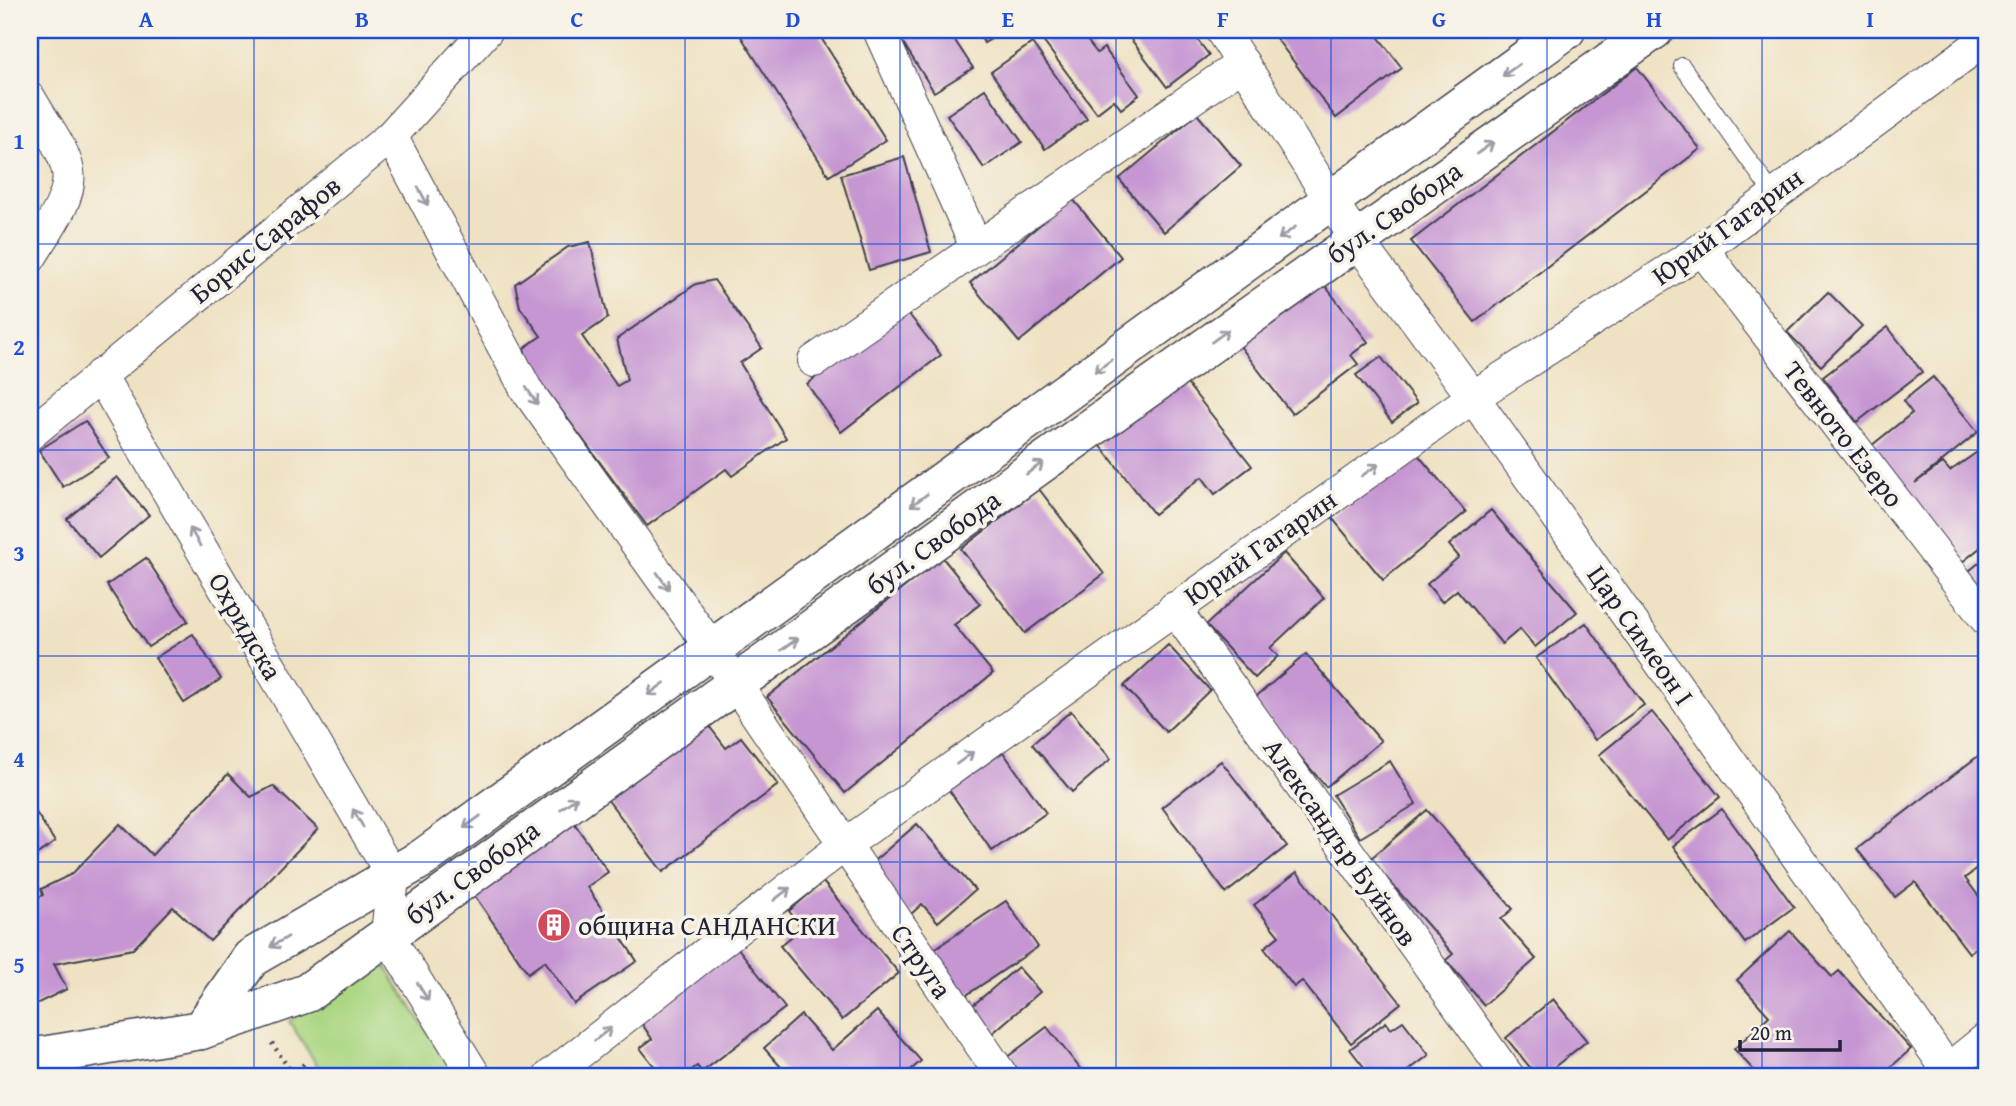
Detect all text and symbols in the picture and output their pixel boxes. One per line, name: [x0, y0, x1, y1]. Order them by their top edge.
text: A: [139, 2, 154, 35]
text: B: [355, 2, 369, 35]
text: C: [570, 2, 584, 35]
text: D: [786, 2, 801, 35]
text: E: [1002, 2, 1014, 35]
text: F: [1217, 2, 1229, 35]
text: G: [1432, 2, 1446, 35]
text: H: [1646, 2, 1662, 35]
text: I: [1866, 2, 1874, 35]
one-way arrow: [1502, 63, 1521, 77]
text: 1: [13, 124, 25, 157]
one-way arrow: [1475, 141, 1494, 155]
street label: бул. Свобода: [1318, 149, 1470, 273]
street label: Юрий Гагарин: [1642, 157, 1811, 295]
street label: Борис Сарафов: [180, 165, 349, 313]
one-way arrow: [416, 186, 430, 206]
one-way arrow: [1278, 225, 1297, 240]
one-way arrow: [1210, 329, 1229, 343]
text: 2: [13, 330, 25, 363]
street label: Тевното Езеро: [1774, 352, 1915, 516]
one-way arrow: [1094, 359, 1113, 374]
one-way arrow: [524, 386, 539, 405]
one-way arrow: [1025, 461, 1044, 476]
one-way arrow: [1360, 463, 1379, 477]
street label: бул. Свобода: [857, 478, 1009, 604]
street label: Юрий Гагарин: [1175, 479, 1345, 615]
one-way arrow: [910, 493, 929, 507]
one-way arrow: [187, 527, 201, 547]
text: 3: [13, 536, 25, 569]
street label: Цар Симеон I: [1578, 556, 1705, 713]
street label: Охридска: [199, 564, 294, 688]
one-way arrow: [655, 572, 670, 591]
one-way arrow: [780, 637, 799, 651]
one-way arrow: [647, 682, 666, 696]
street label: Александър Буйнов: [1254, 729, 1429, 954]
text: 4: [13, 742, 25, 775]
one-way arrow: [955, 751, 974, 765]
one-way arrow: [559, 796, 578, 810]
one-way arrow: [351, 808, 364, 829]
street label: бул. Свобода: [396, 808, 548, 934]
one-way arrow: [463, 815, 482, 829]
one-way arrow: [773, 886, 791, 901]
place label: община САНДАНСКИ: [578, 904, 836, 945]
building icon: община САНДАНСКИ: [535, 906, 573, 944]
street label: Струга: [882, 915, 963, 1007]
one-way arrow: [269, 935, 289, 949]
text: 5: [13, 948, 25, 981]
one-way arrow: [416, 981, 430, 1001]
scale bar: [1740, 1008, 1839, 1052]
text: 20 m: [1750, 1017, 1792, 1048]
one-way arrow: [594, 1027, 612, 1042]

